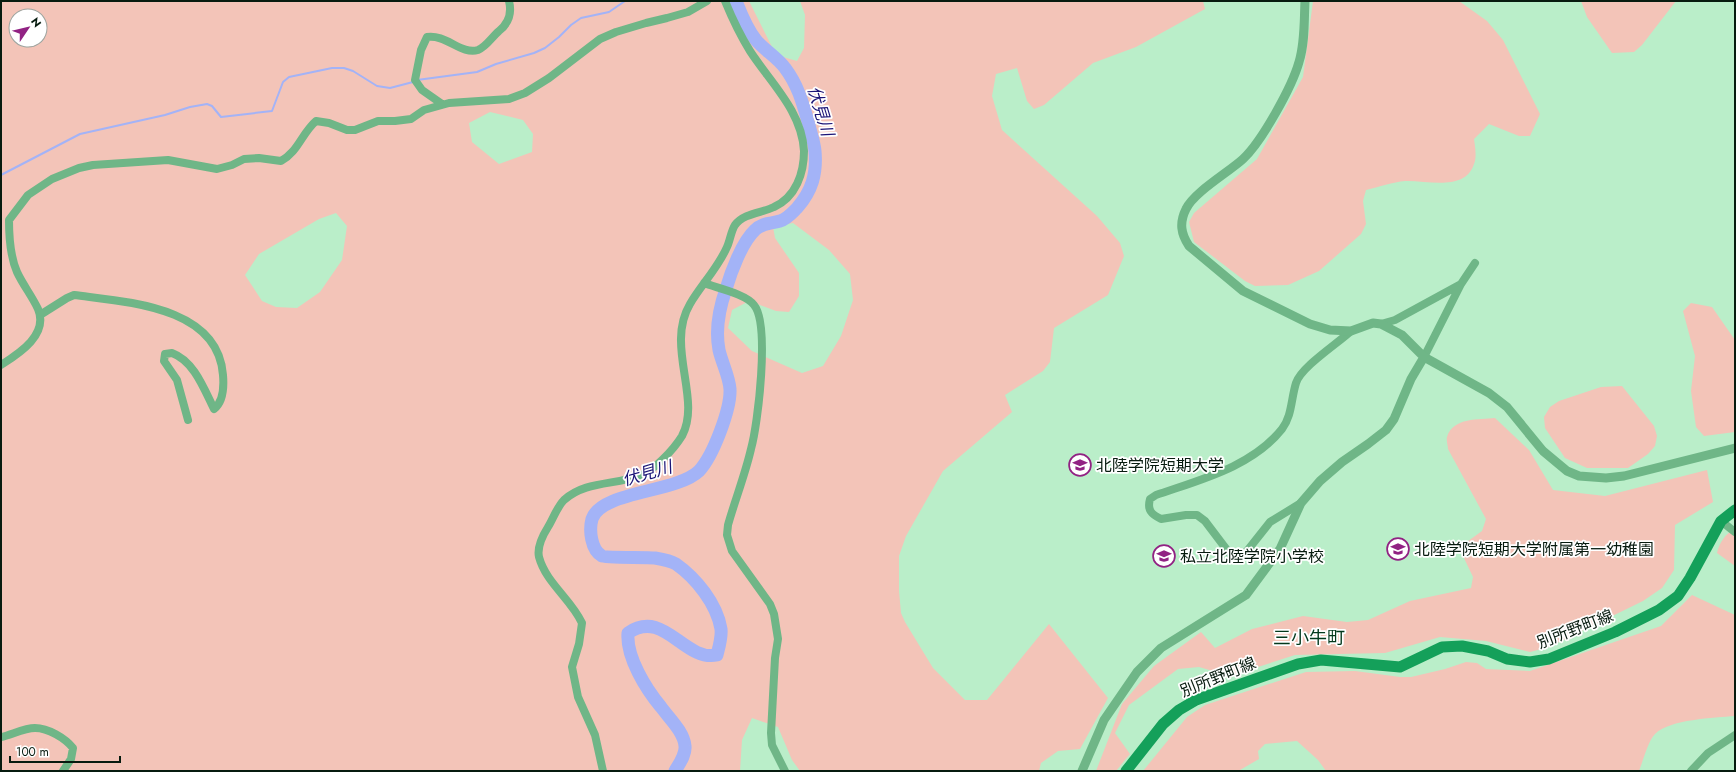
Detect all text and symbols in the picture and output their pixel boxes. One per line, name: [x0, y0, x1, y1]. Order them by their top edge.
north arrow: [8, 8, 48, 48]
text: N: [27, 14, 45, 30]
water label: 伏見川: [802, 83, 841, 141]
school or university icon: 北陸学院短期大学: [1067, 452, 1093, 478]
water label: 伏見川: [619, 454, 677, 492]
place label: 北陸学院短期大学: [1096, 454, 1224, 477]
school or university icon: 北陸学院短期大学附属第一幼稚園: [1385, 536, 1411, 562]
place label: 北陸学院短期大学附属第一幼稚園: [1414, 538, 1654, 561]
school or university icon: 私立北陸学院小学校: [1151, 543, 1177, 569]
place label: 私立北陸学院小学校: [1180, 545, 1324, 568]
street label: 別所野町線: [1534, 604, 1616, 654]
district label: 三小牛町: [1273, 625, 1345, 651]
street label: 別所野町線: [1177, 651, 1259, 703]
scale bar: [10, 738, 120, 764]
text: 100 m: [16, 743, 49, 761]

